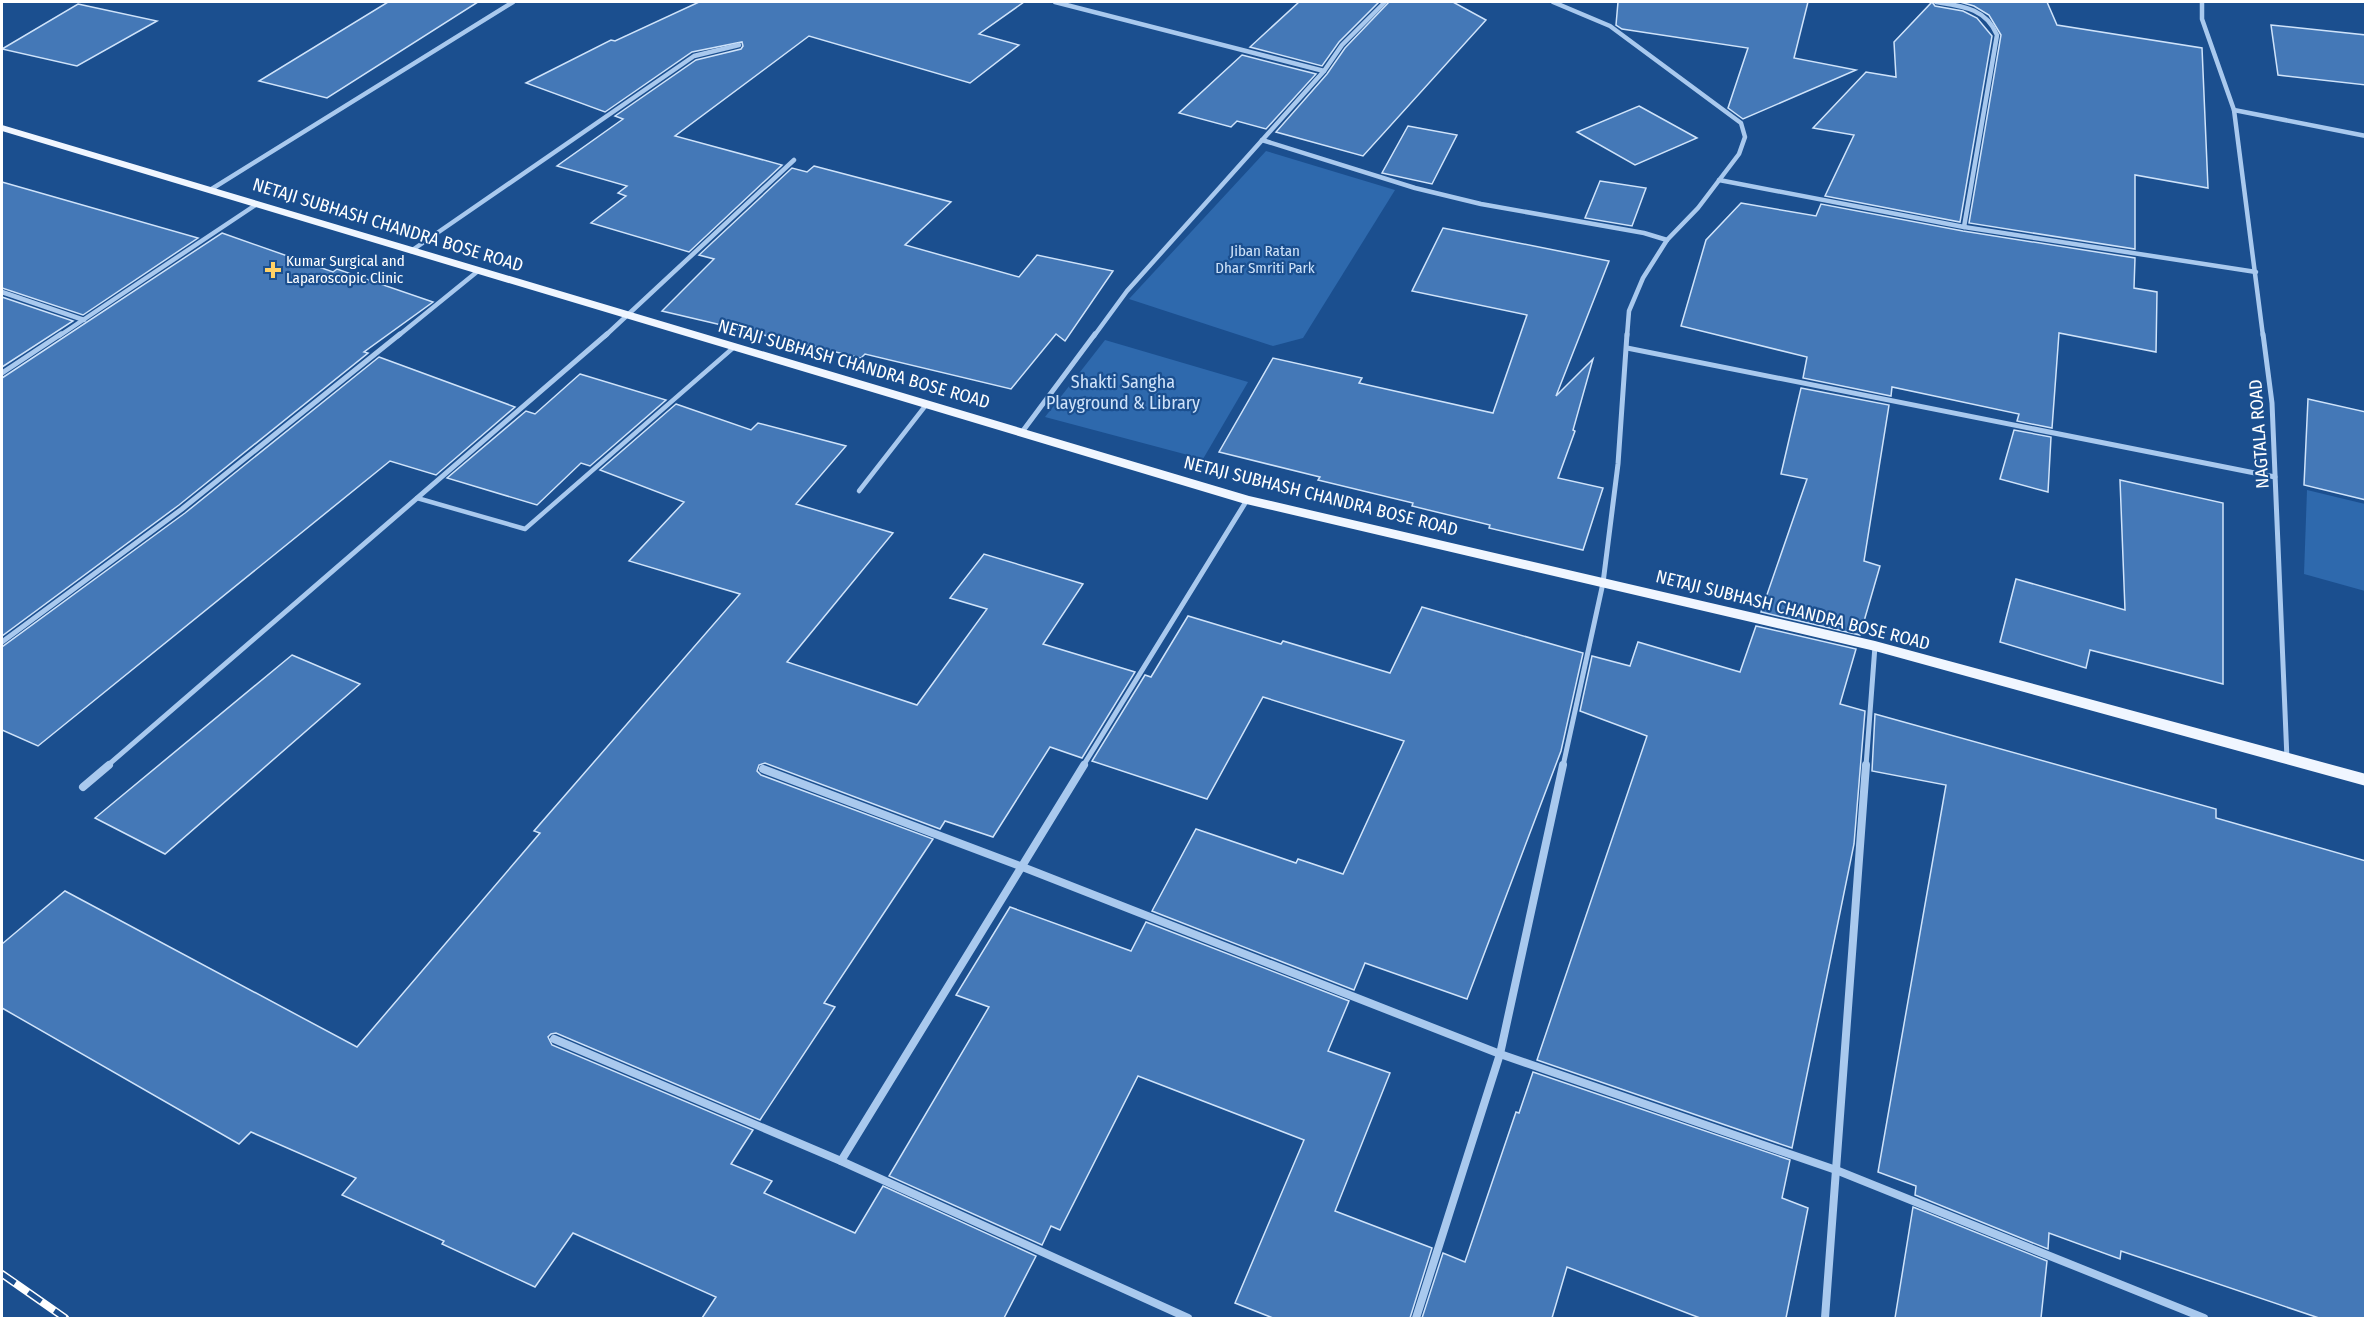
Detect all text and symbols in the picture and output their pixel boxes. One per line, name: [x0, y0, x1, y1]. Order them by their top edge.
street label: NETAJI SUBHASH CHANDRA BOSE ROAD: [250, 173, 526, 277]
park label: Jiban Ratan Dhar Smriti Park: [1215, 242, 1315, 277]
place label: Kumar Surgical and Laparoscopic Clinic: [286, 252, 405, 287]
marker: Kumar Surgical and Laparoscopic Clinic: [264, 261, 282, 279]
street label: NETAJI SUBHASH CHANDRA BOSE ROAD: [716, 315, 992, 413]
park label: Shakti Sangha Playground & Library: [1046, 371, 1200, 414]
street label: NAGTALA ROAD: [2244, 379, 2274, 489]
street label: NETAJI SUBHASH CHANDRA BOSE ROAD: [1182, 451, 1460, 541]
street label: NETAJI SUBHASH CHANDRA BOSE ROAD: [1654, 565, 1932, 655]

